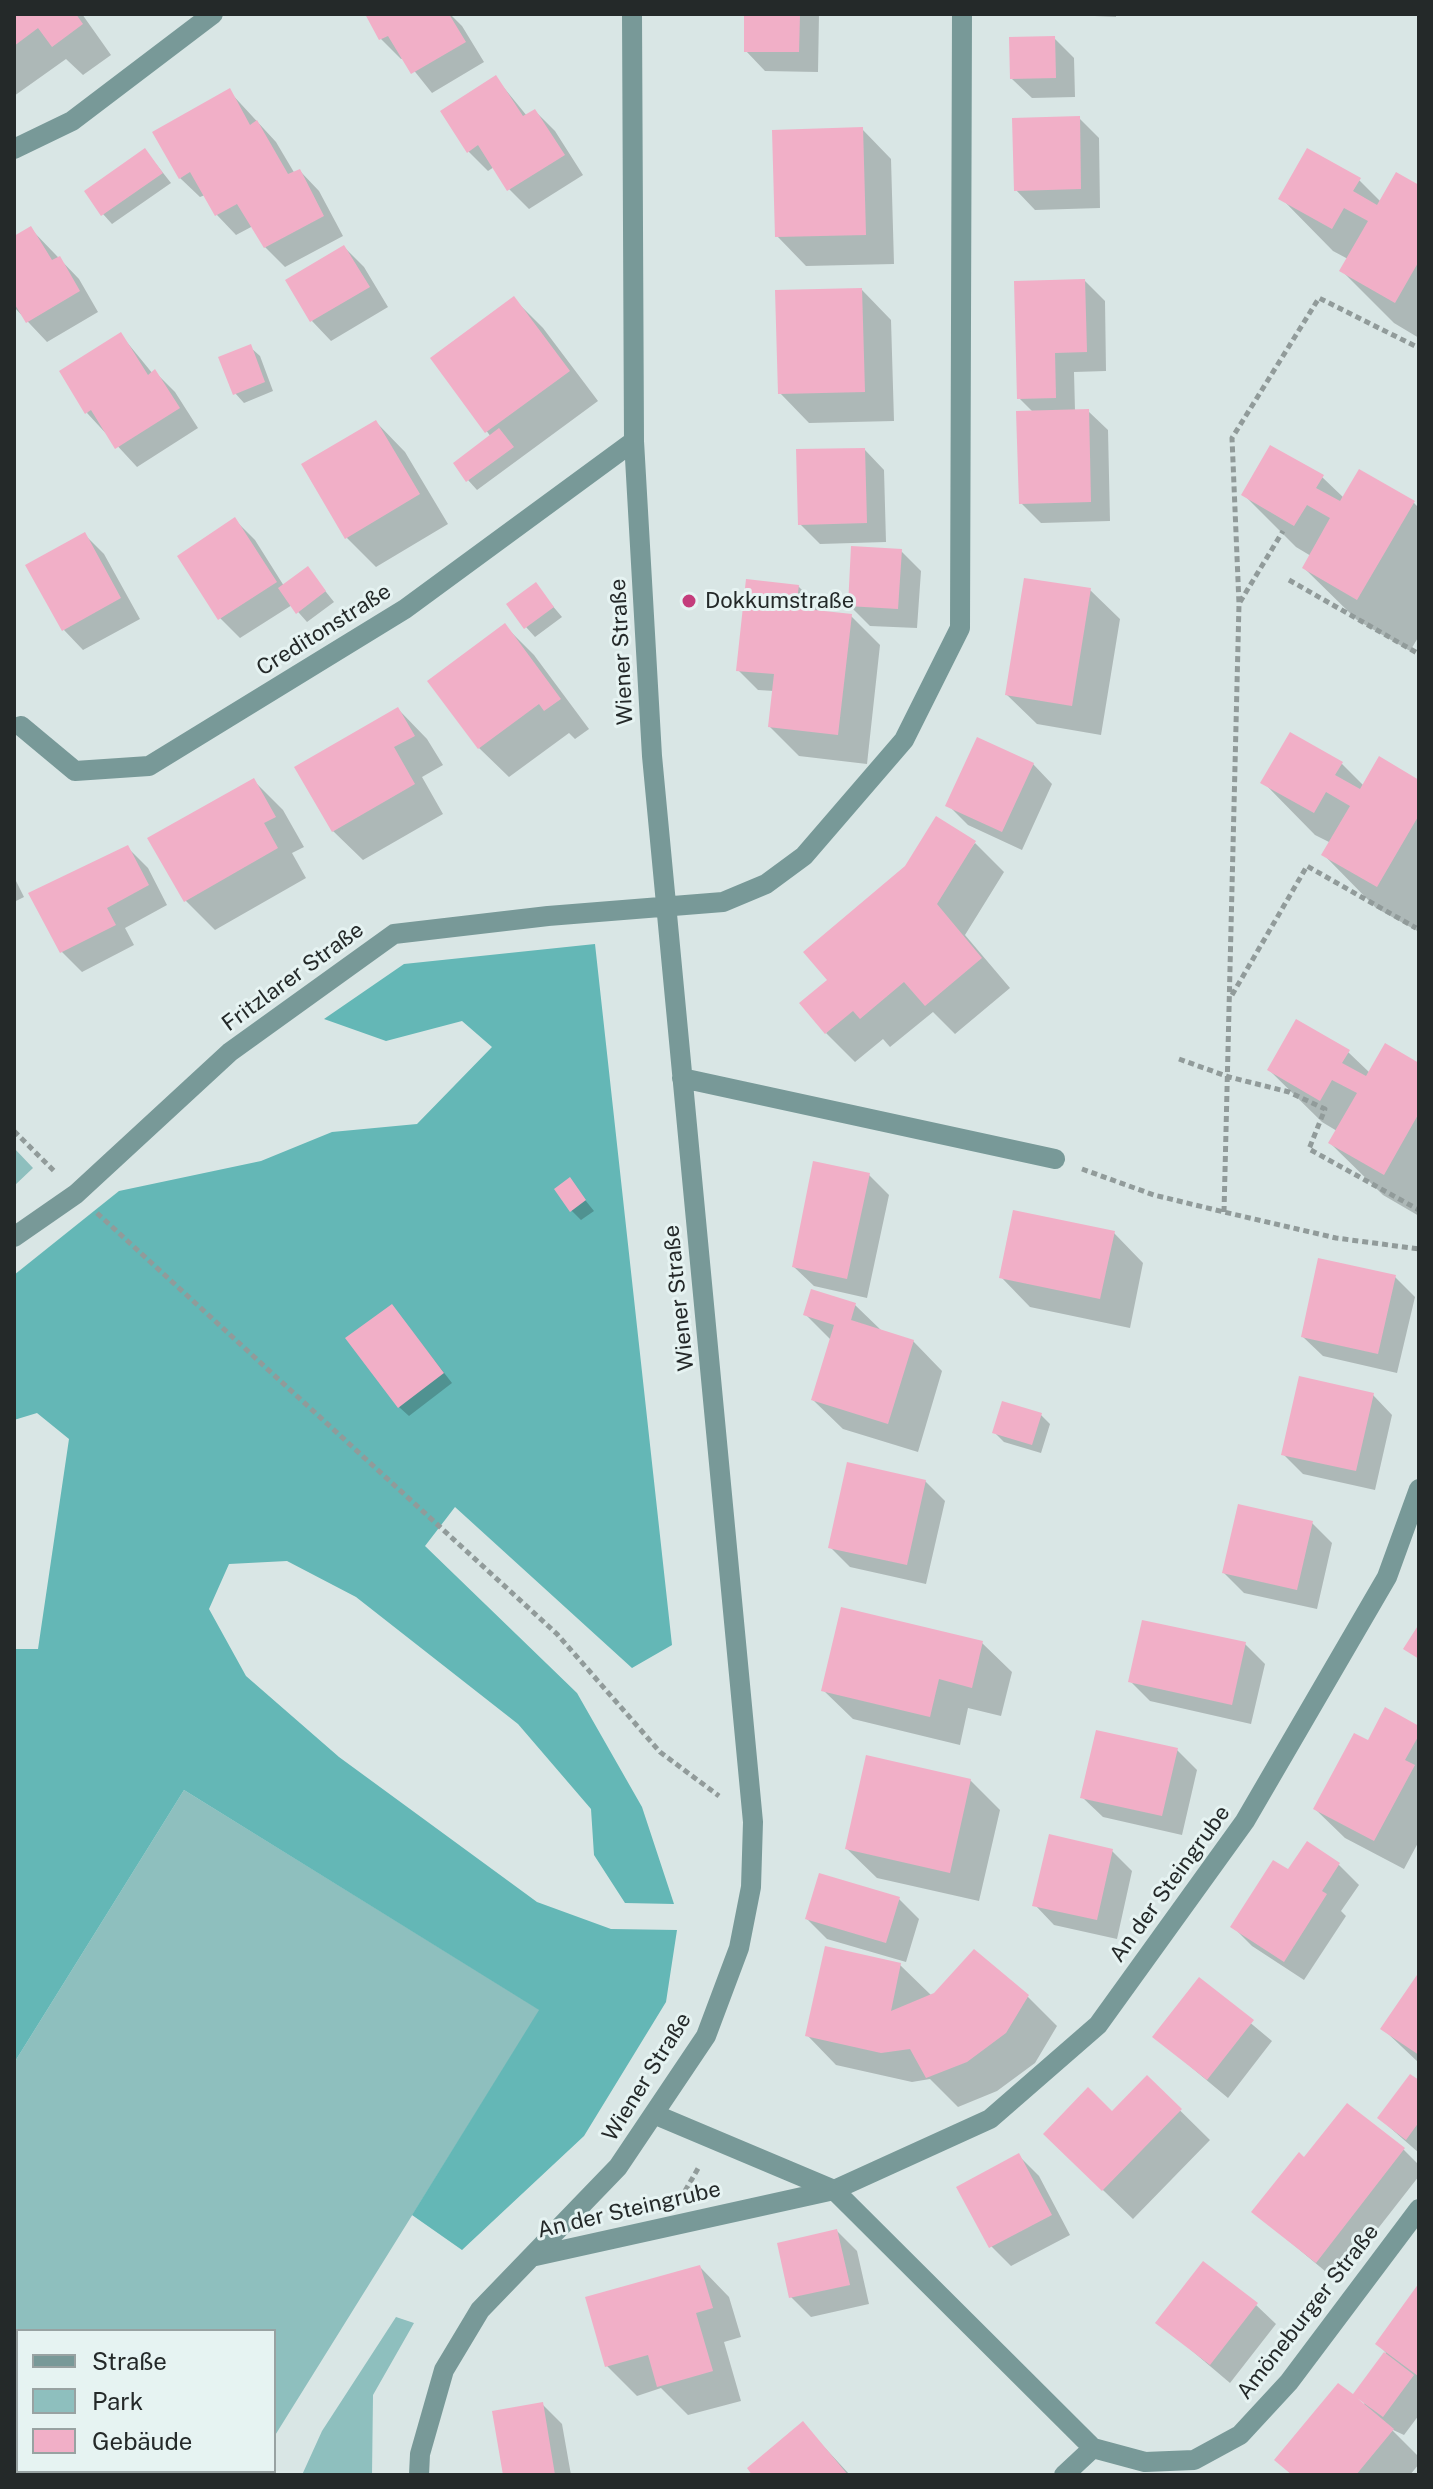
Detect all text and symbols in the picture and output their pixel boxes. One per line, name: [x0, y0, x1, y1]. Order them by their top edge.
street label: Creditonstraße: [252, 578, 396, 682]
street label: Wiener Straße: [605, 578, 639, 726]
place label: Dokkumstraße: [705, 588, 854, 614]
marker: Dokkumstraße: [680, 592, 698, 610]
street label: Fritzlarer Straße: [217, 917, 369, 1037]
street label: Wiener Straße: [658, 1224, 700, 1372]
street label: An der Steingrube: [1104, 1800, 1236, 1968]
street label: Wiener Straße: [597, 2008, 697, 2146]
street label: An der Steingrube: [535, 2176, 723, 2244]
street label: Amöneburger Straße: [1231, 2219, 1385, 2405]
legend: [16, 2329, 276, 2473]
text: Straße: [92, 2347, 167, 2375]
text: Park: [92, 2387, 143, 2415]
text: Gebäude: [92, 2427, 192, 2455]

